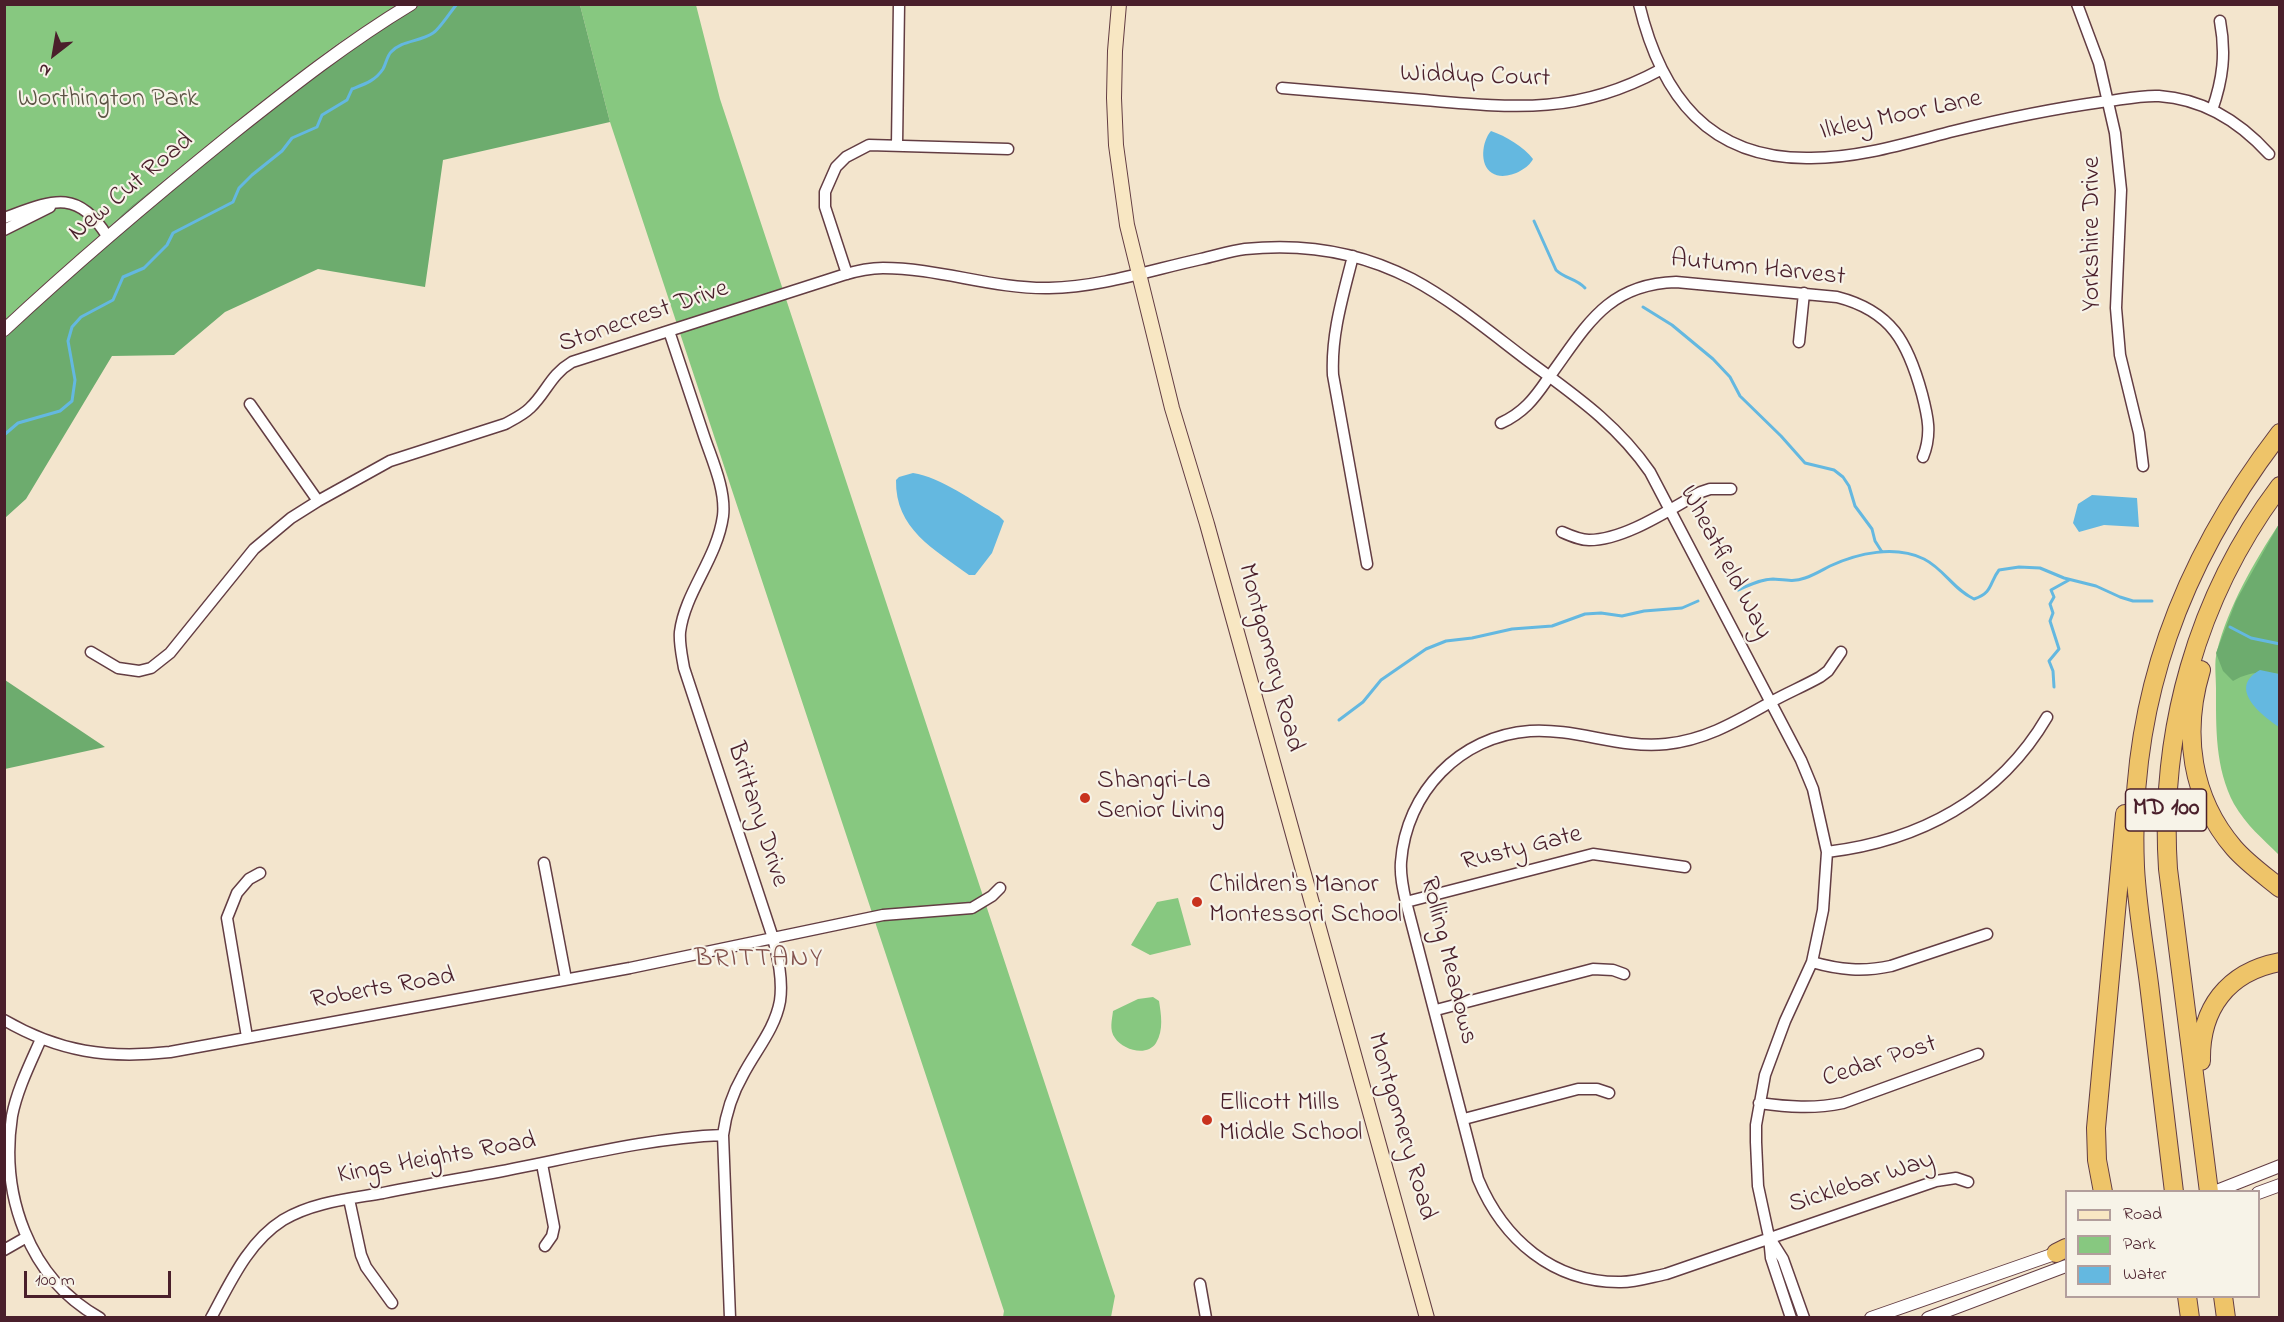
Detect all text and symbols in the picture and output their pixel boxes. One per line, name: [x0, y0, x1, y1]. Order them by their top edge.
north arrow: [24, 24, 84, 84]
text: N: [34, 56, 56, 82]
street label: Widdup Court: [1399, 60, 1551, 96]
park label: Worthington Park: [18, 85, 198, 117]
street label: Ilkley Moor Lane: [1817, 85, 1985, 149]
street label: New Cut Road: [63, 127, 201, 249]
street label: Yorkshire Drive: [2078, 157, 2110, 311]
street label: Autumn Harvest: [1669, 245, 1847, 295]
street label: Stonecrest Drive: [555, 274, 733, 362]
street label: Wheatfield Way: [1670, 481, 1778, 645]
street label: Montgomery Road: [1229, 561, 1309, 755]
street label: Brittany Drive: [718, 739, 794, 891]
place label: Shangri-La Senior Living: [1097, 767, 1224, 828]
road number: MD 100: [2126, 789, 2206, 831]
marker: Shangri-La Senior Living: [1078, 791, 1092, 805]
street label: Rusty Gate: [1459, 820, 1585, 880]
place label: Children's Manor Montessori School: [1209, 871, 1402, 933]
street label: Rolling Meadows: [1411, 874, 1483, 1048]
marker: Children's Manor Montessori School: [1190, 895, 1204, 909]
district label: BRITTANY: [694, 945, 824, 977]
street label: Roberts Road: [309, 962, 457, 1018]
street label: Montgomery Road: [1358, 1030, 1442, 1224]
street label: Cedar Post: [1819, 1030, 1941, 1096]
place label: Ellicott Mills Middle School: [1219, 1089, 1362, 1150]
marker: Ellicott Mills Middle School: [1200, 1113, 1214, 1127]
street label: Kings Heights Road: [335, 1127, 539, 1193]
street label: Sicklebar Way: [1785, 1146, 1939, 1222]
legend: [2065, 1190, 2260, 1298]
text: Road: [2123, 1202, 2162, 1228]
text: Park: [2123, 1232, 2156, 1258]
scale bar: [27, 1259, 174, 1297]
text: Water: [2123, 1262, 2166, 1288]
text: 100 m: [35, 1268, 75, 1294]

